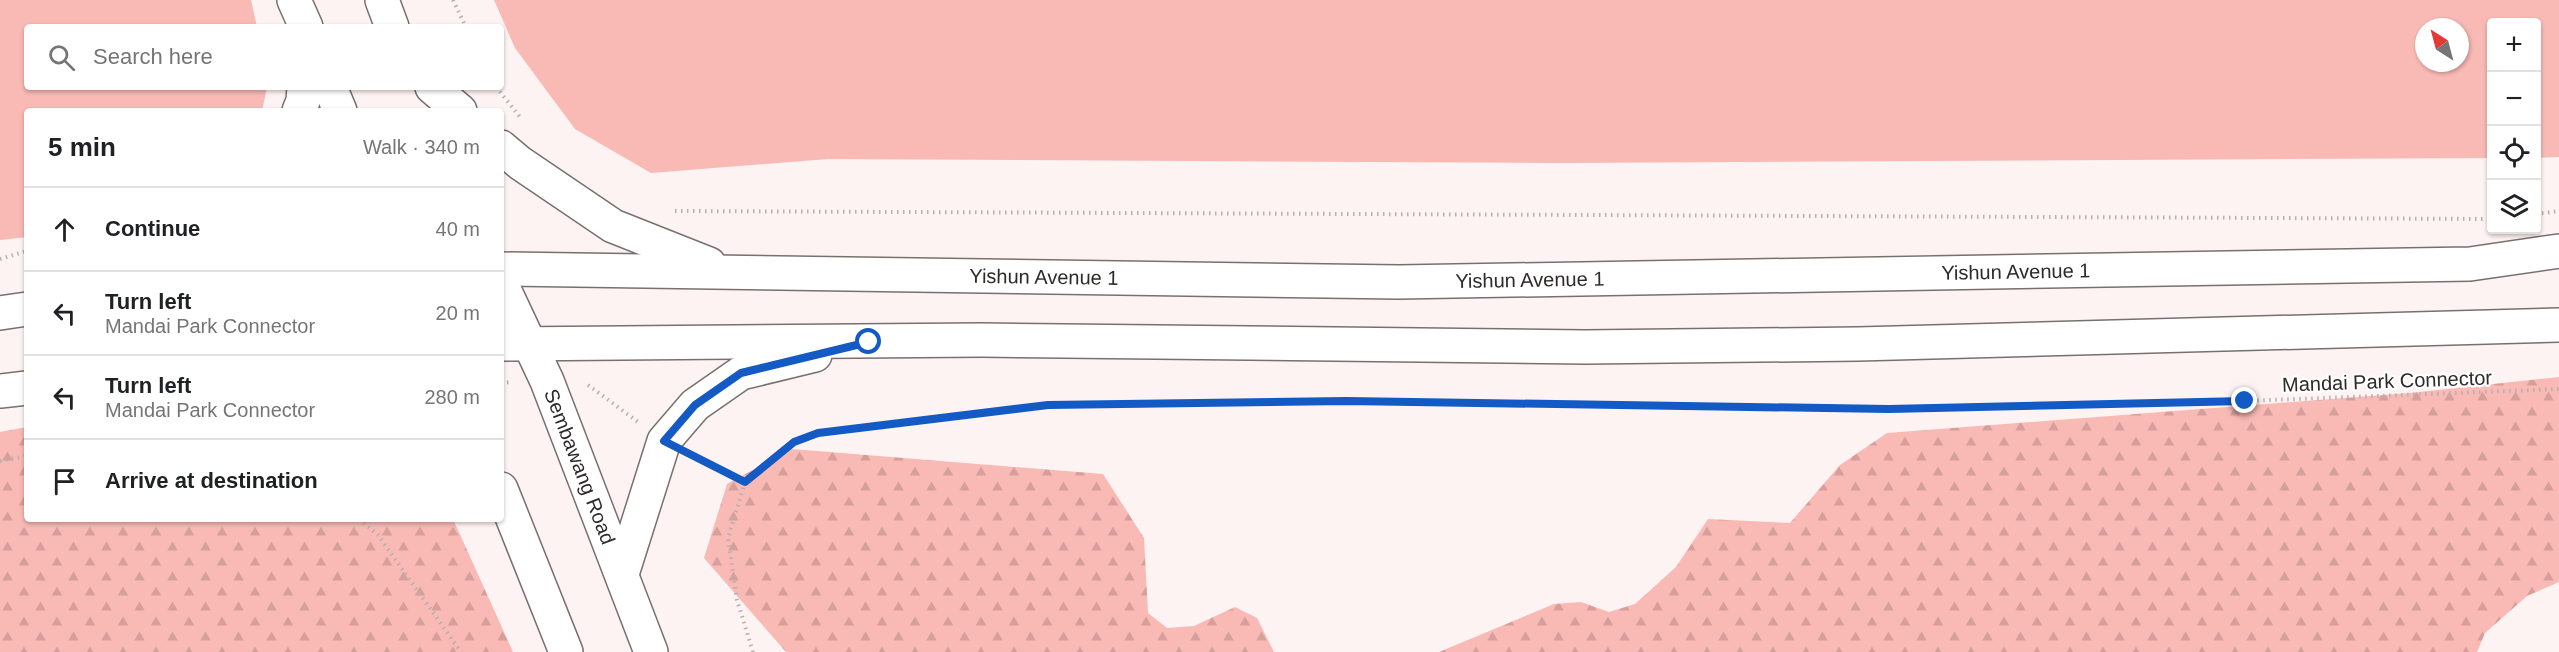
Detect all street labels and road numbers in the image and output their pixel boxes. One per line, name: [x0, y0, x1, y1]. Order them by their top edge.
street label: Yishun Avenue 1: [1941, 259, 2091, 284]
street label: Yishun Avenue 1: [969, 265, 1119, 289]
street label: Yishun Avenue 1: [1455, 268, 1605, 292]
street label: Mandai Park Connector: [2282, 366, 2493, 396]
street label: Sembawang Road: [540, 386, 620, 547]

